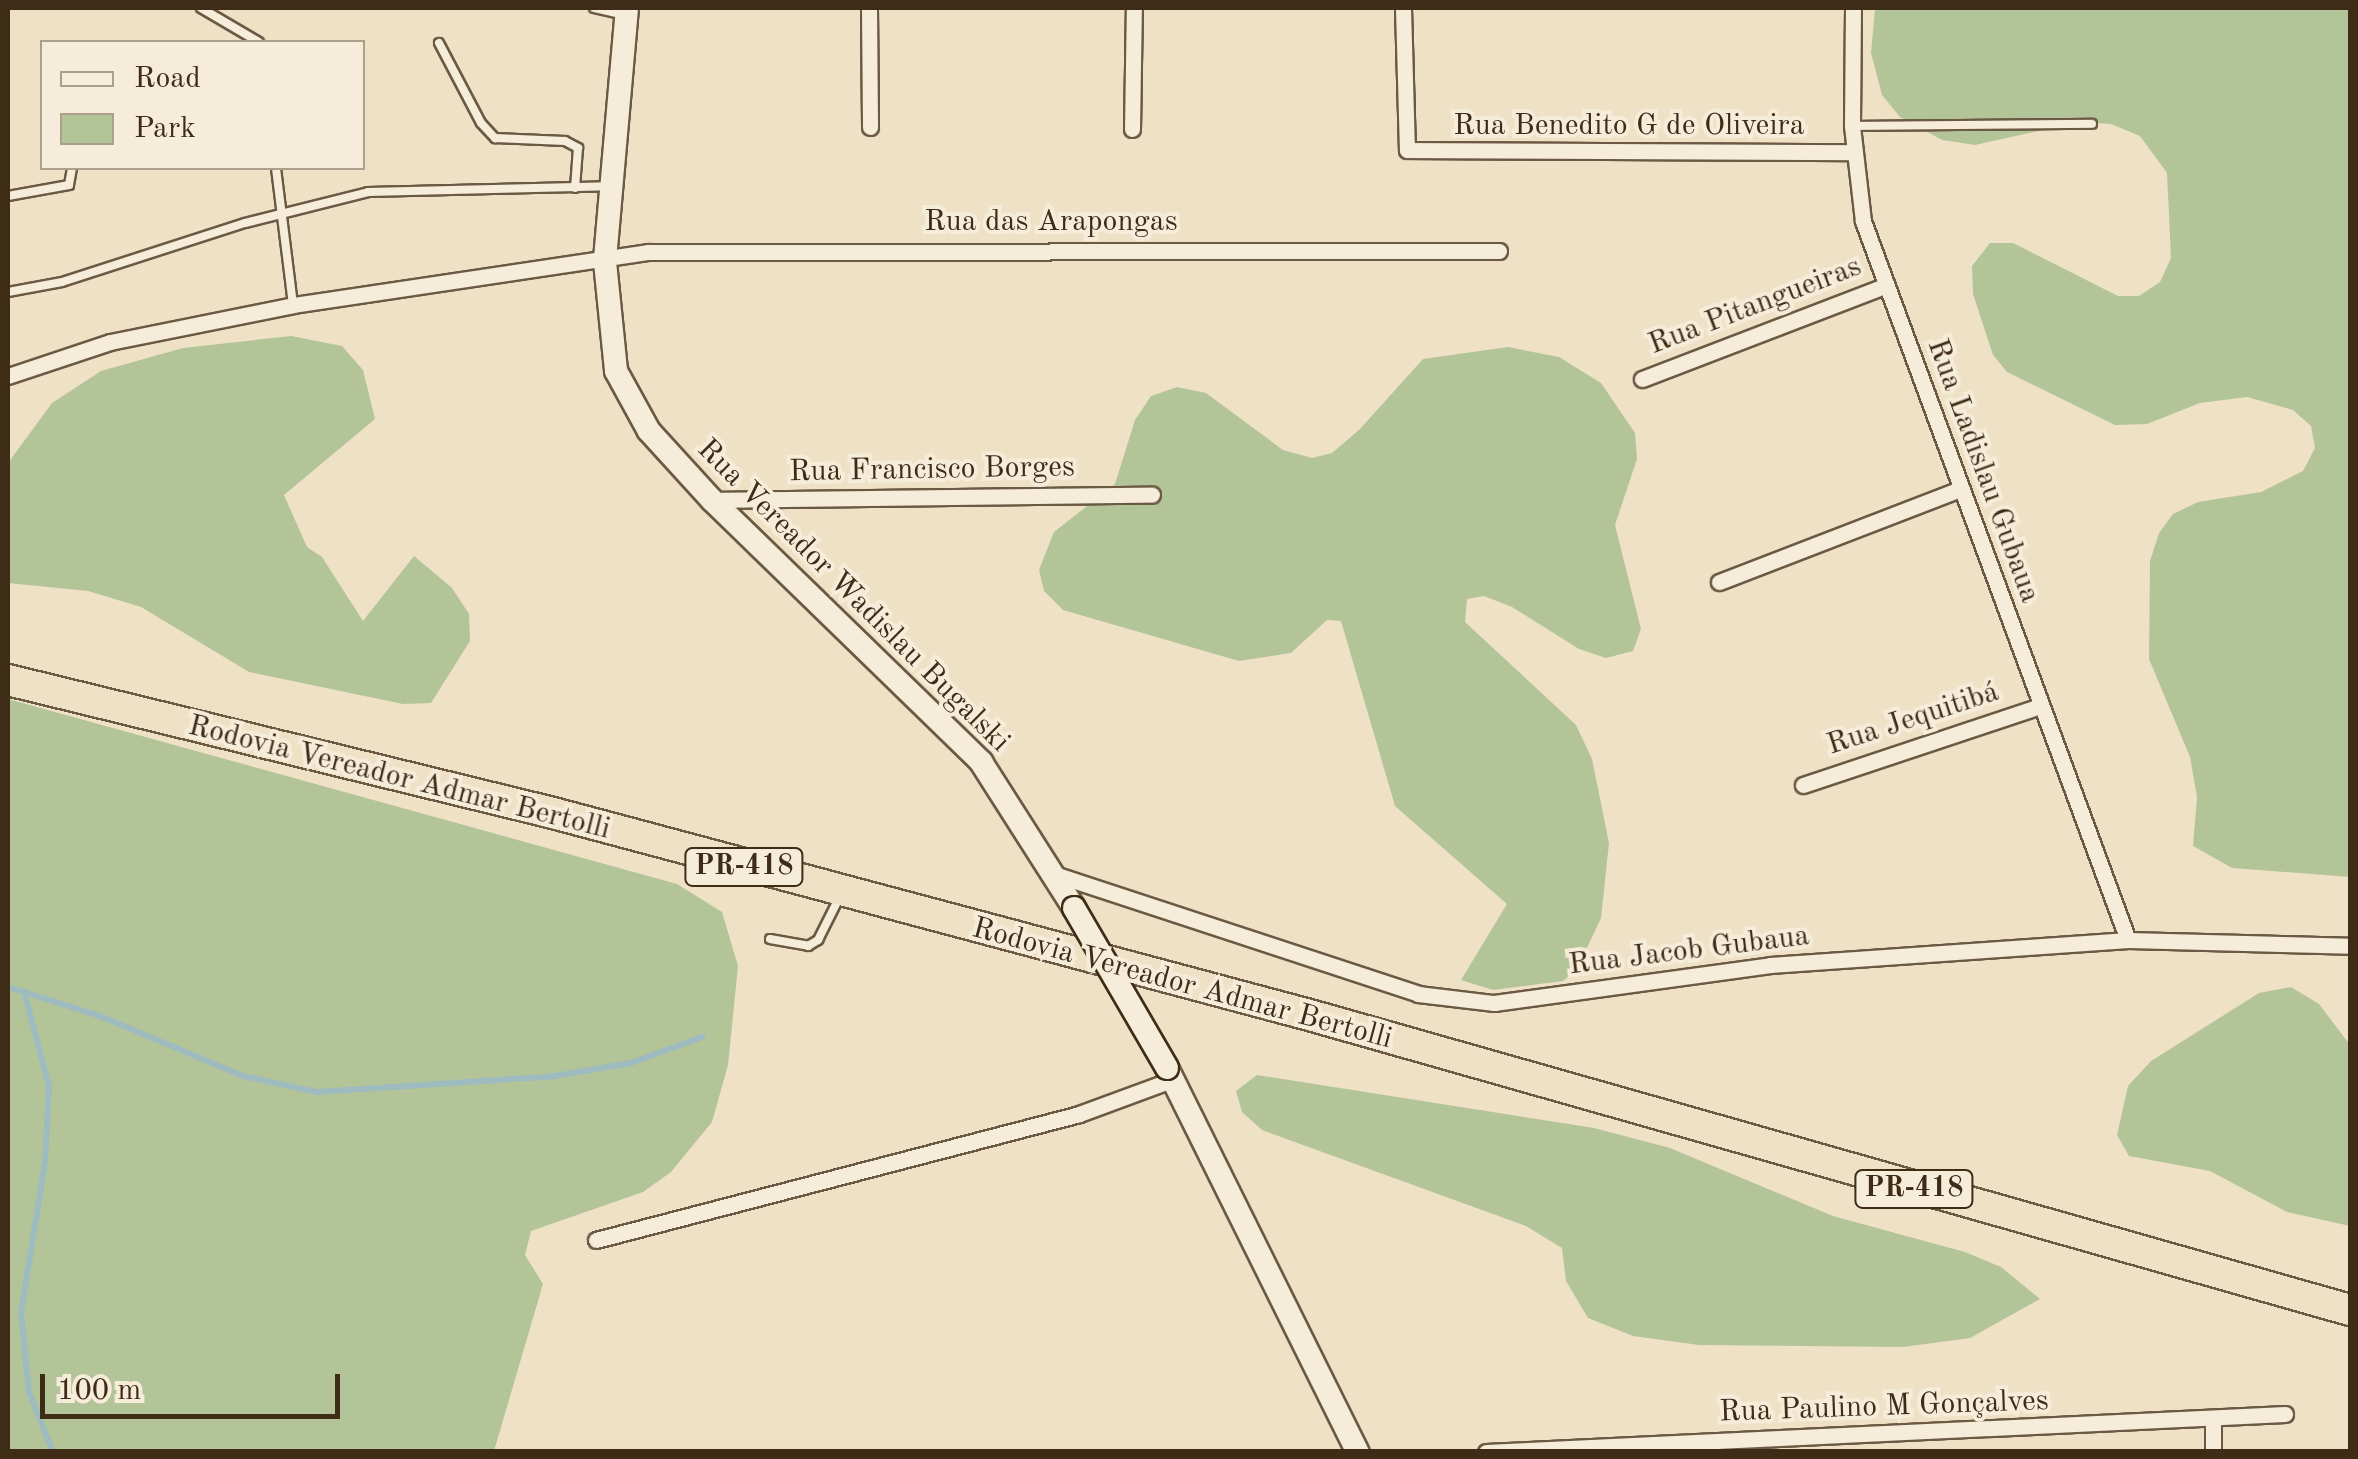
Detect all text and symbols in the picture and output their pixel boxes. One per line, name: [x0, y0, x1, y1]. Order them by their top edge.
legend: [40, 40, 365, 170]
text: Road: [134, 64, 201, 94]
street label: Rua Benedito G de Oliveira: [1453, 108, 1805, 144]
text: Park: [134, 114, 196, 144]
street label: Rua das Arapongas: [924, 204, 1178, 240]
street label: Rua Pitangueiras: [1644, 249, 1866, 363]
street label: Rua Ladislau Gubaua: [1918, 334, 2048, 608]
street label: Rua Vereador Wadislau Bugalski: [689, 432, 1017, 760]
street label: Rua Francisco Borges: [789, 450, 1075, 490]
street label: Rua Jequitibá: [1822, 674, 2004, 764]
street label: Rodovia Vereador Admar Bertolli: [184, 708, 614, 848]
road number: PR-418: [684, 844, 804, 890]
street label: Rodovia Vereador Admar Bertolli: [968, 911, 1396, 1057]
street label: Rua Jacob Gubaua: [1567, 918, 1811, 984]
road number: PR-418: [1854, 1166, 1974, 1212]
scale bar: [45, 1354, 345, 1416]
text: 100 m: [57, 1376, 141, 1406]
street label: Rua Paulino M Gonçalves: [1719, 1383, 2049, 1431]

